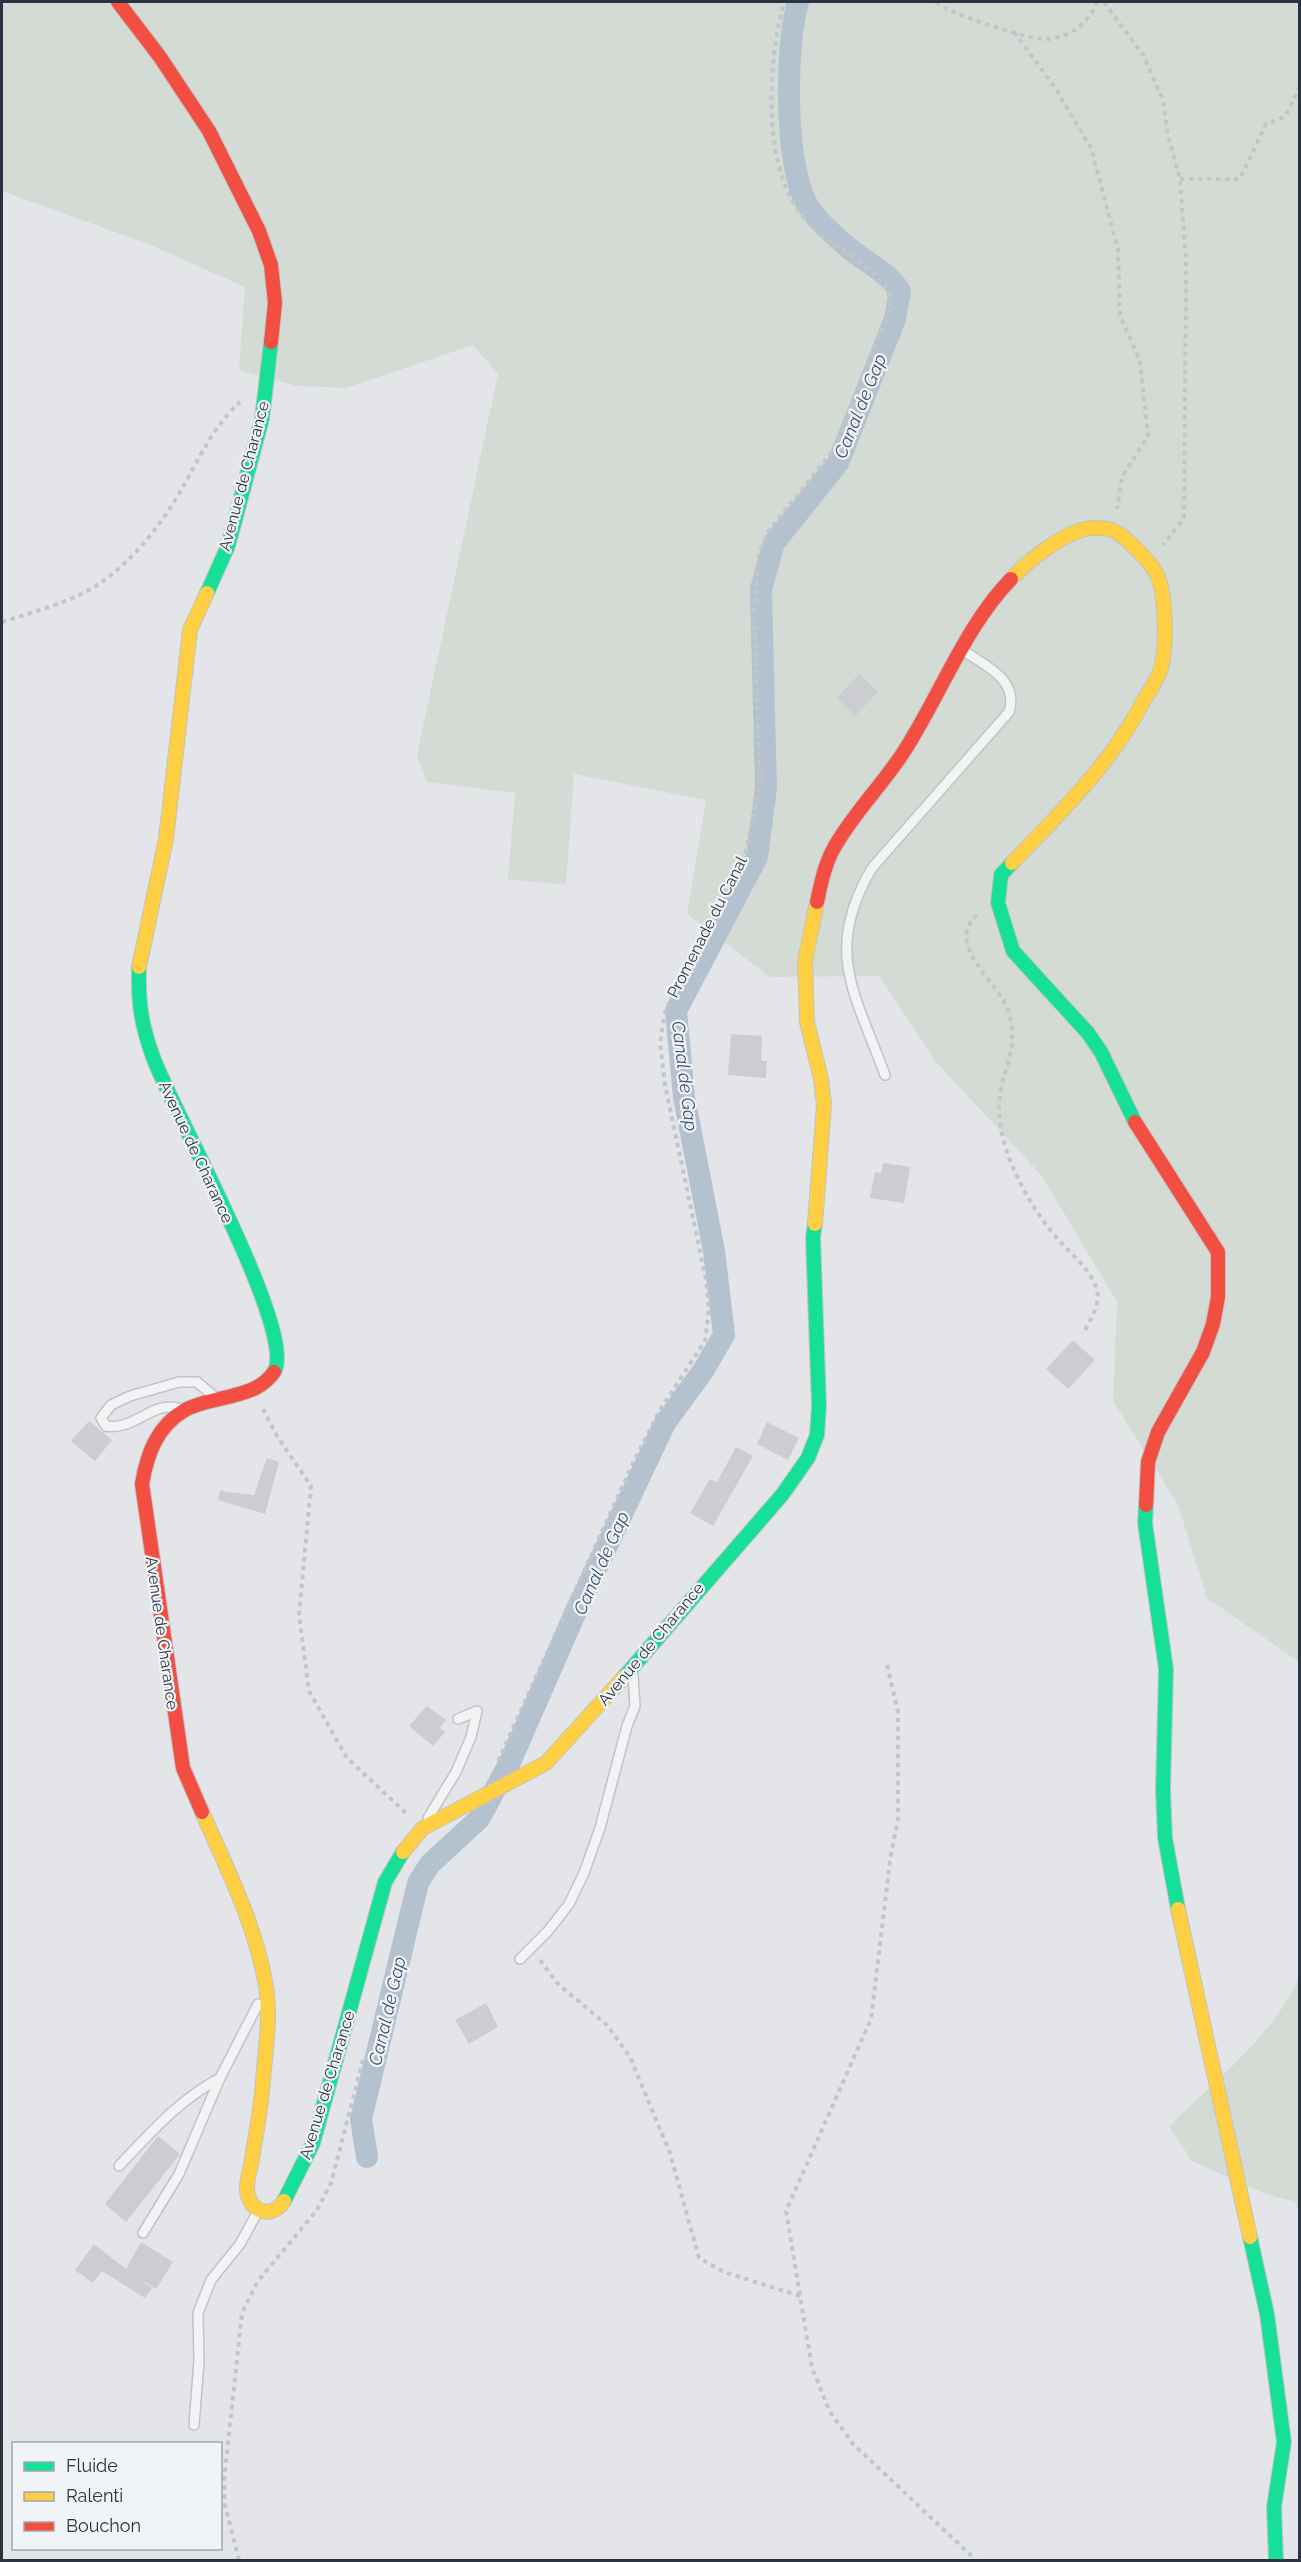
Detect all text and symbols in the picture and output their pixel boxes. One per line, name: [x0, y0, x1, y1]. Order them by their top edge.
water label: Canal de Gap: [830, 351, 890, 461]
street label: Avenue de Charance: [215, 399, 273, 553]
street label: Promenade du Canal: [663, 853, 751, 1001]
water label: Canal de Gap: [668, 1020, 702, 1132]
street label: Avenue de Charance: [155, 1078, 237, 1226]
water label: Canal de Gap: [569, 1508, 633, 1618]
street label: Avenue de Charance: [142, 1555, 182, 1711]
street label: Avenue de Charance: [594, 1579, 708, 1709]
water label: Canal de Gap: [364, 1955, 410, 2067]
street label: Avenue de Charance: [295, 2008, 359, 2162]
legend: [12, 2442, 222, 2550]
text: Fluide: [66, 2455, 118, 2476]
text: Ralenti: [66, 2485, 123, 2506]
text: Bouchon: [66, 2515, 141, 2536]

